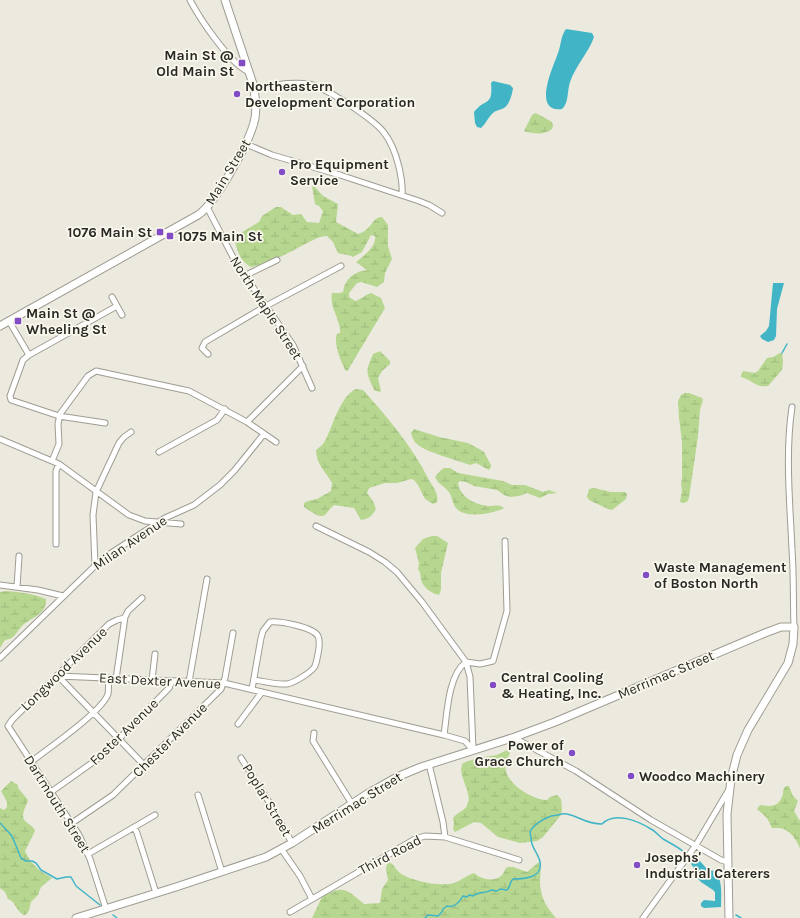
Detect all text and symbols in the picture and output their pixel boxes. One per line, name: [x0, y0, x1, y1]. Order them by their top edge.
place label: Main St @ Old Main St: [156, 47, 234, 80]
marker: Main St @ Old Main St: [237, 58, 247, 68]
place label: Northeastern Development Corporation: [245, 78, 415, 111]
marker: Northeastern Development Corporation: [232, 89, 242, 99]
street label: Main Street: [202, 136, 254, 208]
place label: Pro Equipment Service: [290, 156, 389, 189]
marker: Pro Equipment Service: [277, 167, 287, 177]
place label: 1076 Main St: [67, 224, 152, 241]
marker: 1076 Main St: [155, 227, 165, 237]
place label: 1075 Main St: [178, 228, 263, 245]
marker: 1075 Main St: [165, 231, 175, 241]
street label: North Maple Street: [226, 253, 306, 363]
place label: Main St @ Wheeling St: [26, 305, 107, 338]
marker: Main St @ Wheeling St: [13, 316, 23, 326]
street label: Milan Avenue: [90, 512, 170, 574]
place label: Waste Management of Boston North: [654, 559, 787, 592]
marker: Waste Management of Boston North: [641, 570, 651, 580]
street label: Longwood Avenue: [17, 623, 111, 715]
street label: Merrimac Street: [615, 647, 717, 703]
street label: East Dexter Avenue: [99, 669, 221, 693]
place label: Central Cooling & Heating, Inc.: [501, 669, 603, 702]
marker: Central Cooling & Heating, Inc.: [488, 680, 498, 690]
street label: Foster Avenue: [86, 695, 162, 769]
street label: Chester Avenue: [129, 699, 211, 781]
place label: Power of Grace Church: [474, 737, 565, 770]
marker: Power of Grace Church: [567, 748, 577, 758]
street label: Dartmouth Street: [20, 752, 94, 856]
street label: Poplar Street: [239, 760, 295, 840]
street label: Merrimac Street: [309, 768, 405, 838]
place label: Woodco Machinery: [639, 768, 765, 785]
marker: Woodco Machinery: [626, 771, 636, 781]
street label: Third Road: [356, 831, 424, 879]
place label: Josephs' Industrial Caterers: [645, 849, 770, 882]
marker: Josephs' Industrial Caterers: [632, 860, 642, 870]

